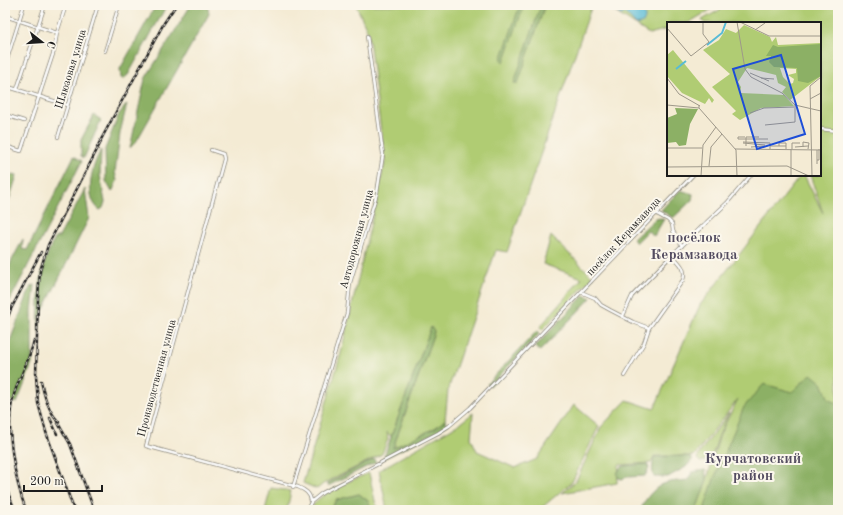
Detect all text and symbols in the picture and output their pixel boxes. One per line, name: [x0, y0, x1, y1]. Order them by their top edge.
north arrow: [22, 22, 62, 62]
inset map: [667, 22, 821, 176]
street label: Шлюзовая улица: [54, 28, 89, 111]
text: С: [44, 39, 56, 50]
street label: Автодорожная улица: [339, 188, 376, 290]
street label: посёлок Керамзавода: [585, 195, 664, 278]
district label: посёлок Керамзавода: [650, 231, 738, 263]
street label: Производственная улица: [136, 318, 179, 438]
district label: Курчатовский район: [705, 452, 801, 484]
scale bar: [24, 467, 102, 493]
text: 200 m: [30, 476, 64, 488]

